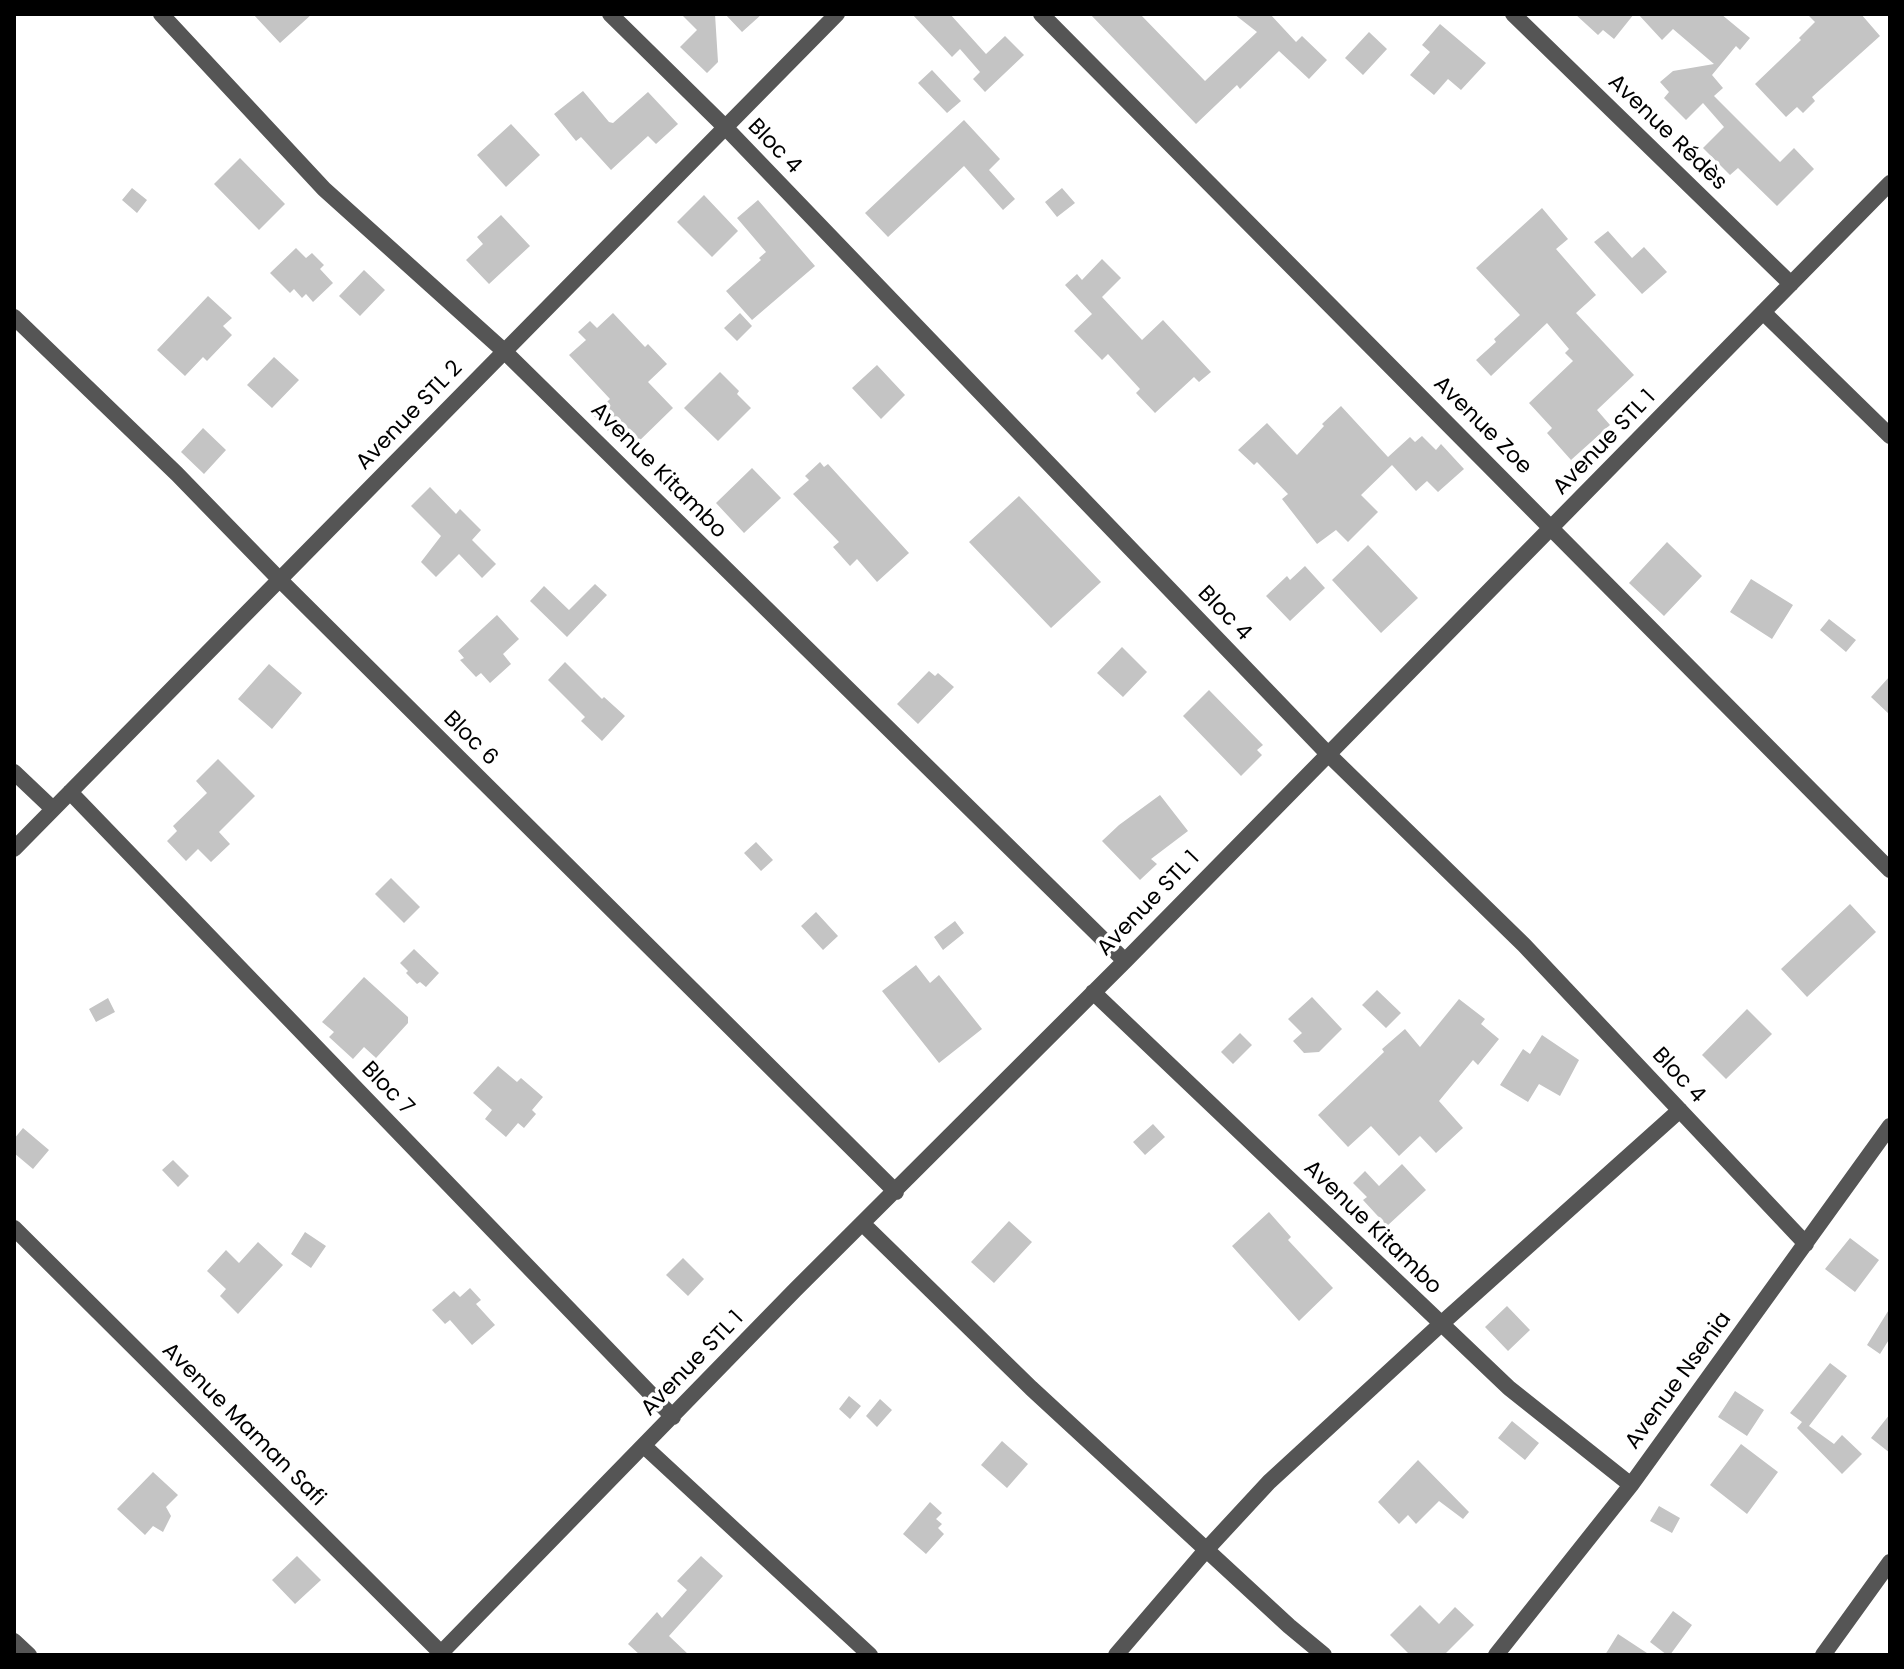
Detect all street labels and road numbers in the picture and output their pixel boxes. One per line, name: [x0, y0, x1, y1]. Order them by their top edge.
street label: Avenue Rédès: [1602, 69, 1732, 197]
street label: Bloc 4: [742, 114, 806, 180]
street label: Avenue STL 2: [351, 356, 469, 476]
street label: Avenue Zoe: [1427, 371, 1537, 481]
street label: Avenue STL 1: [1548, 385, 1662, 501]
street label: Avenue Kitambo: [584, 397, 732, 545]
street label: Bloc 4: [1192, 581, 1256, 647]
street label: Bloc 6: [437, 706, 503, 772]
street label: Avenue STL 1: [1092, 846, 1206, 962]
street label: Bloc 4: [1646, 1043, 1710, 1109]
street label: Bloc 7: [355, 1057, 419, 1121]
street label: Avenue Kitambo: [1298, 1155, 1446, 1301]
street label: Avenue STL 1: [636, 1306, 750, 1422]
street label: Avenue Nsenia: [1620, 1307, 1738, 1455]
street label: Avenue Maman Safi: [156, 1338, 330, 1512]

